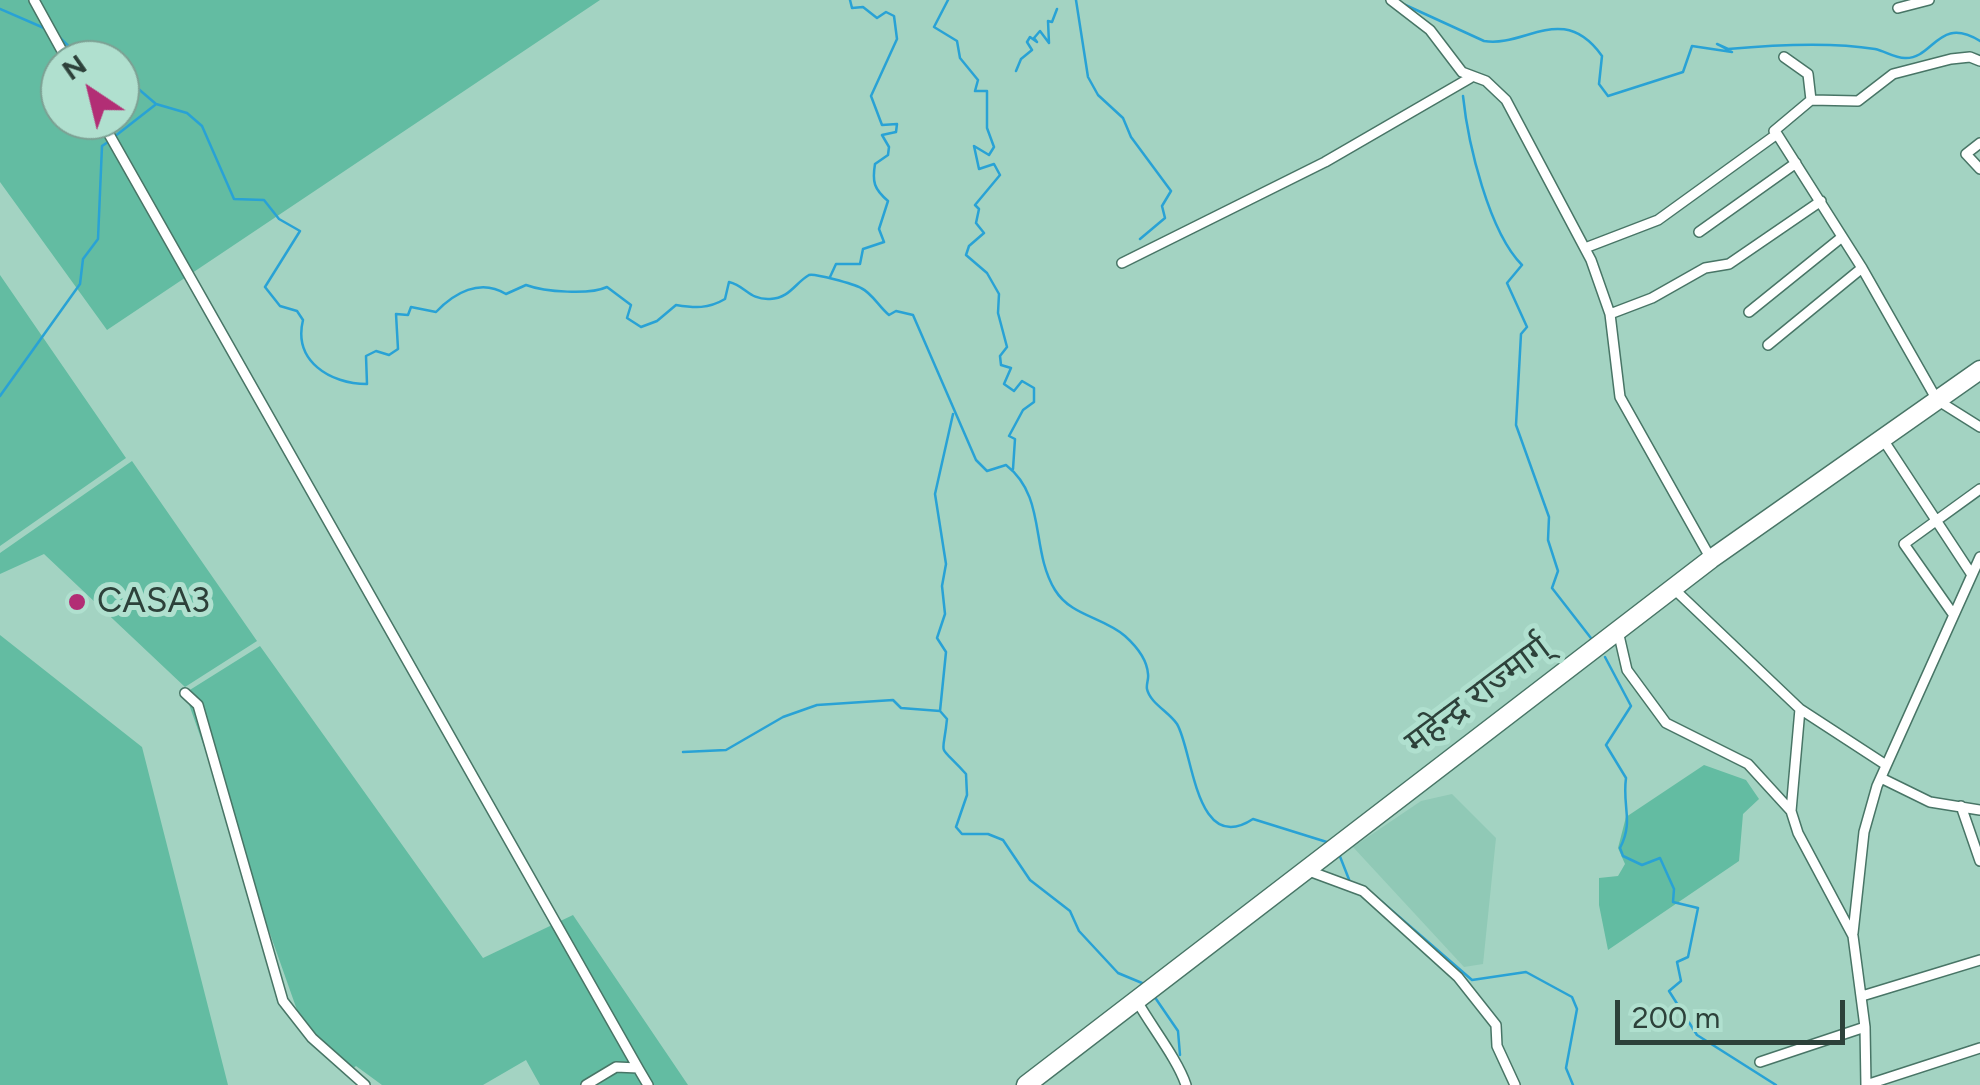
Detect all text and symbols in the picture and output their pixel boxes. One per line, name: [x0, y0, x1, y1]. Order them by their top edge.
north arrow: [40, 40, 140, 140]
text: N: [55, 47, 93, 87]
place label: CASA3: [97, 581, 210, 623]
marker: CASA3: [66, 591, 88, 613]
street label: महेन्द्र राज्मार्ग्: [1397, 628, 1559, 764]
scale bar: [1620, 980, 1850, 1042]
text: 200 m: [1632, 999, 1720, 1036]

